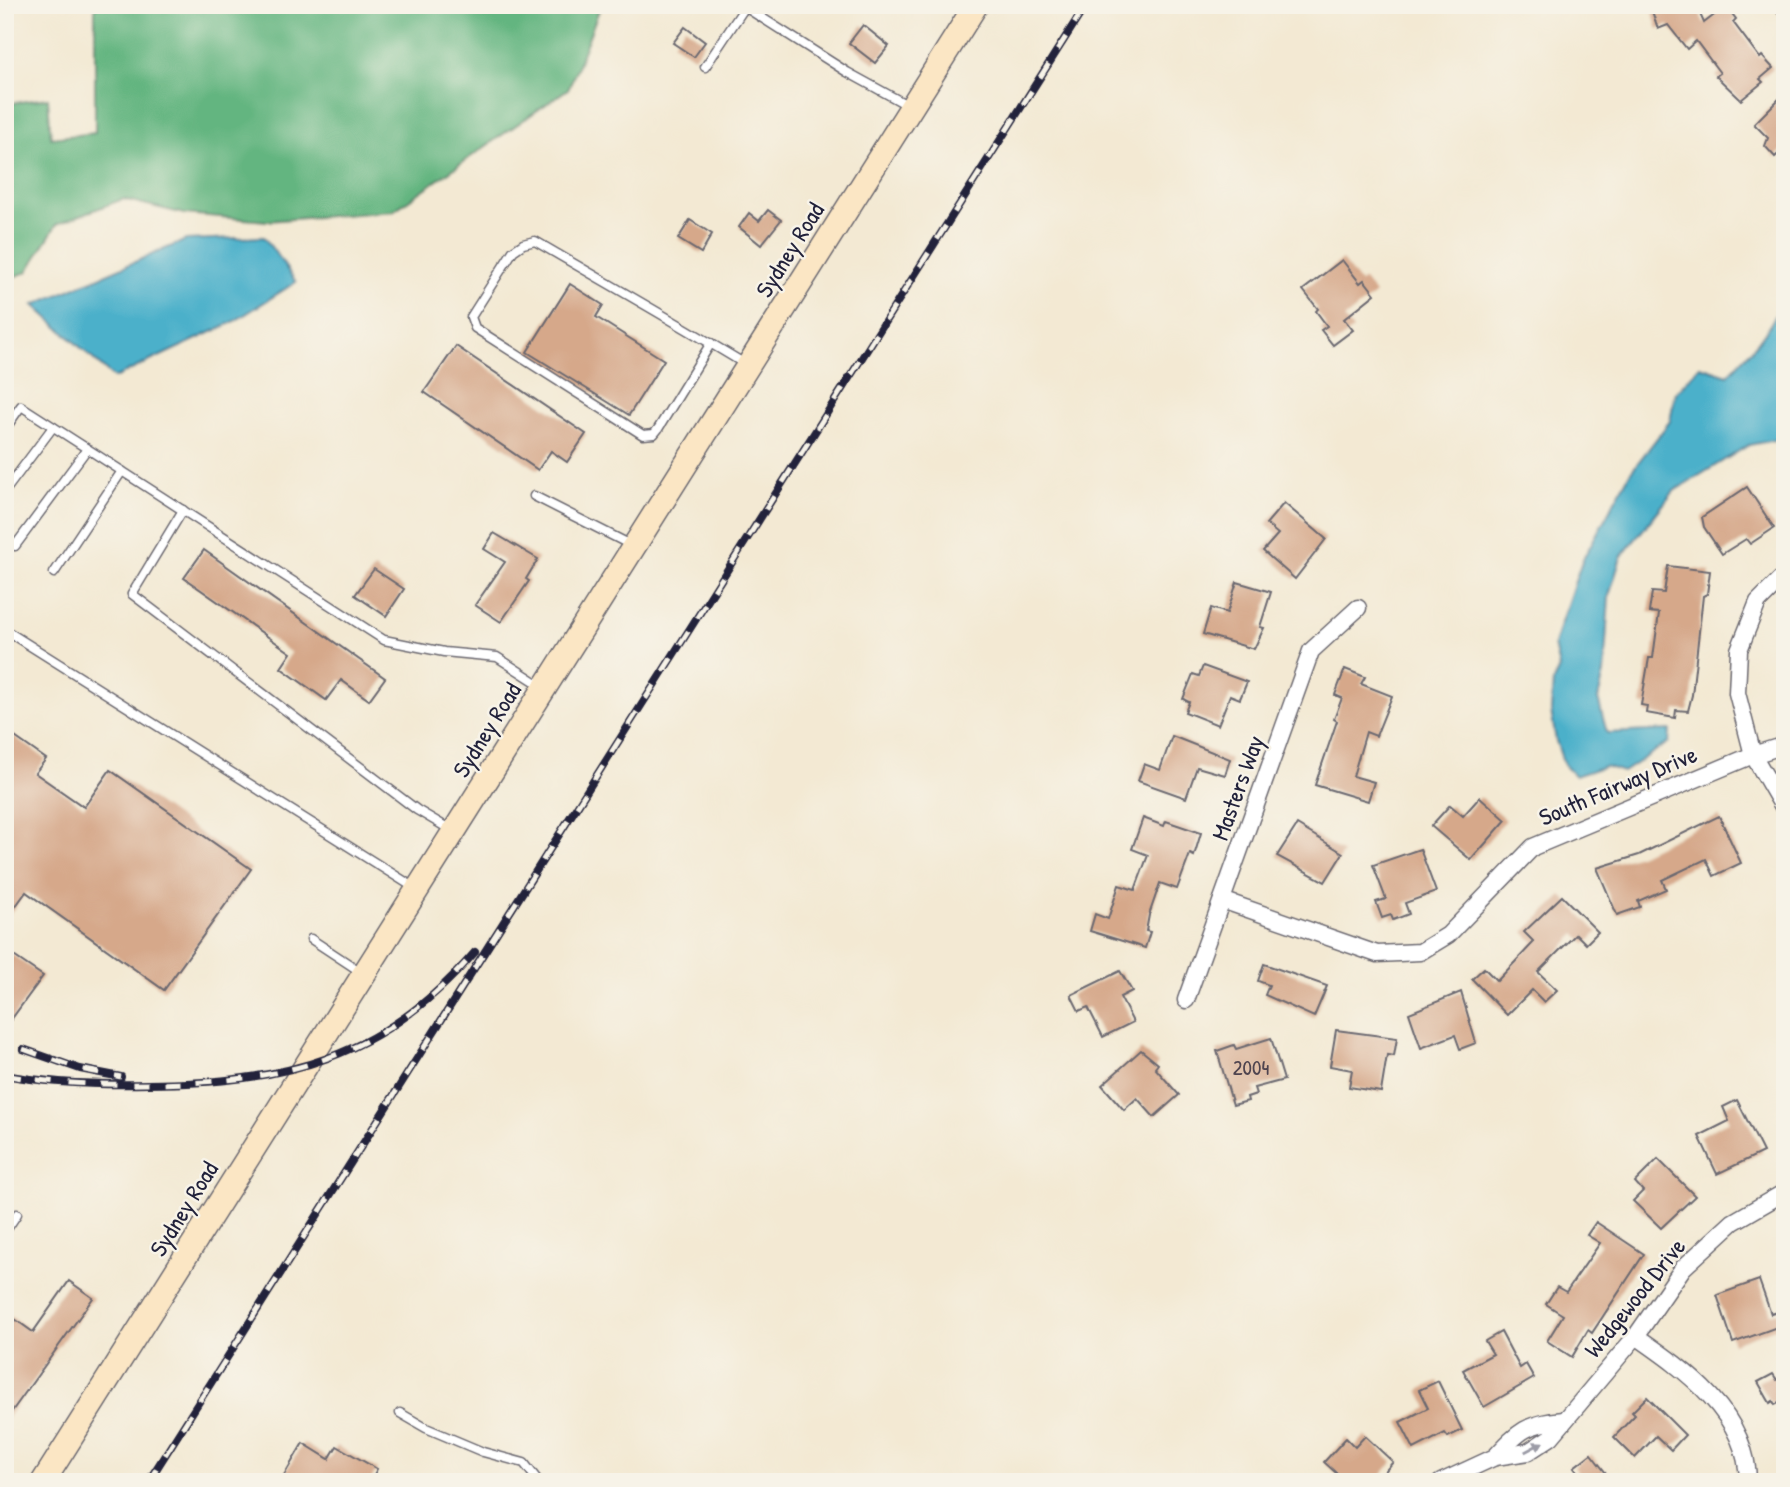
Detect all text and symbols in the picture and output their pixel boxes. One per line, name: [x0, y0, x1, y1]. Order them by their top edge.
street label: Sydney Road: [748, 196, 831, 303]
street label: Sydney Road: [445, 676, 528, 783]
street label: Masters Way: [1203, 731, 1271, 844]
street label: South Fairway Drive: [1534, 737, 1702, 833]
house number: 2004: [1233, 1053, 1269, 1082]
street label: Sydney Road: [142, 1155, 225, 1262]
street label: Wedgewood Drive: [1576, 1231, 1692, 1364]
one-way arrow: [1524, 1441, 1544, 1453]

